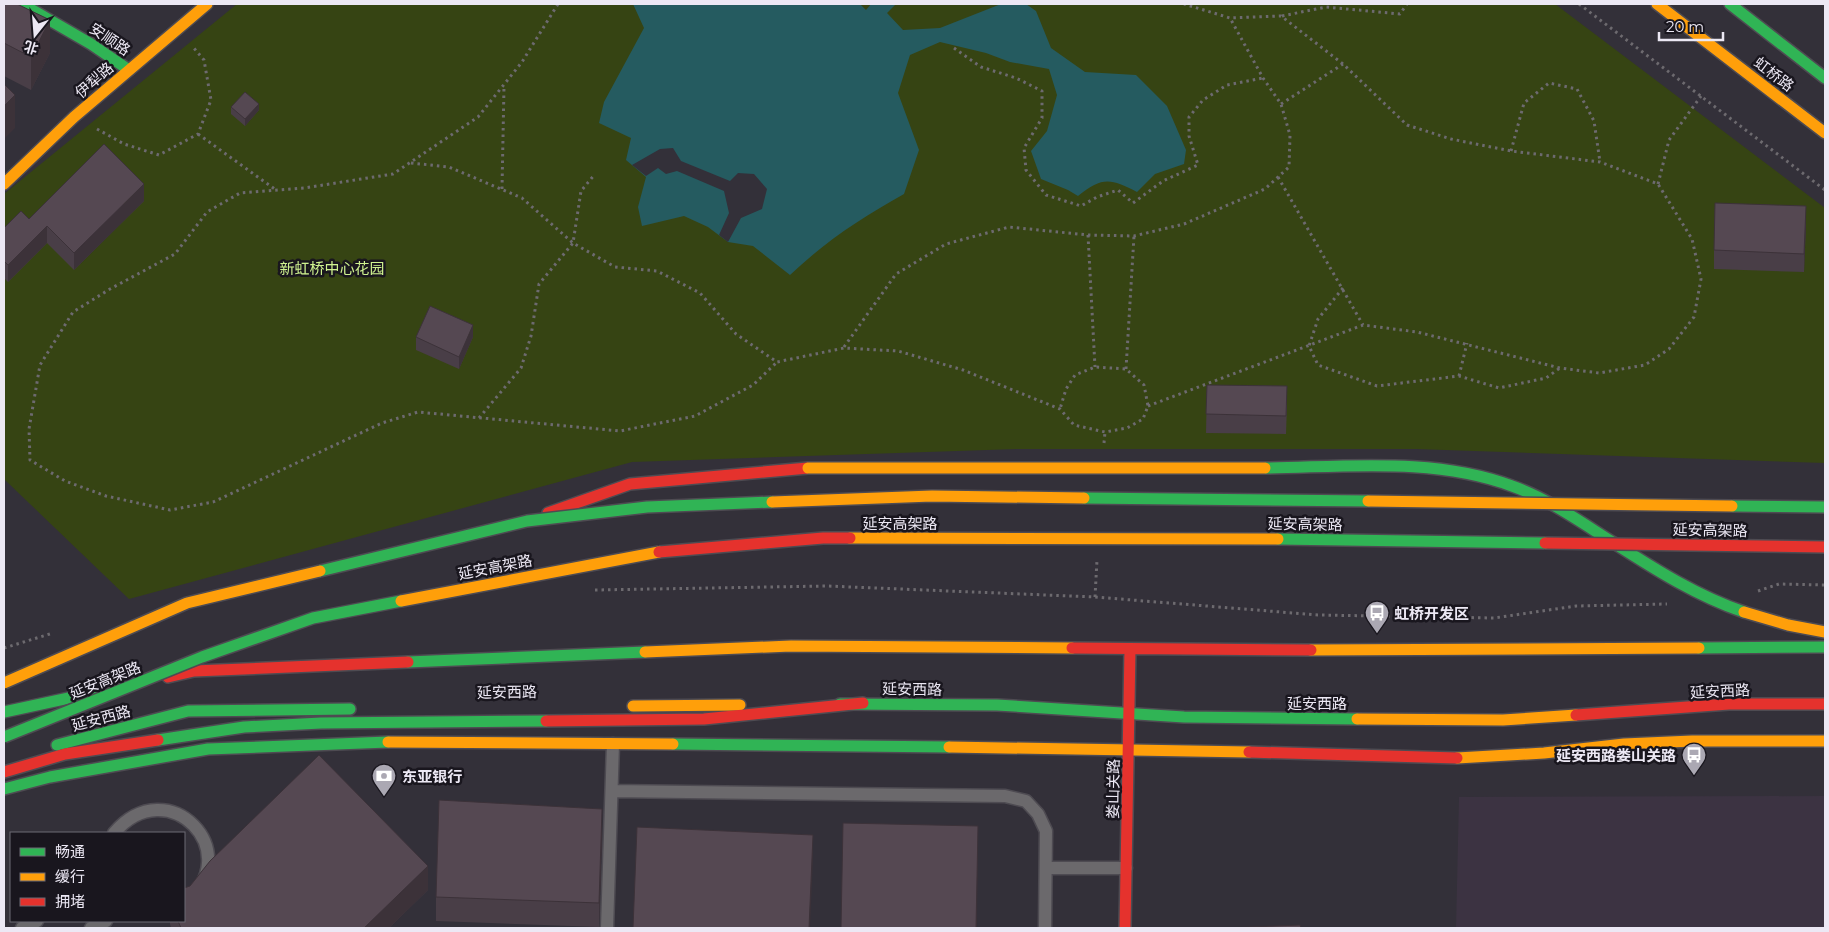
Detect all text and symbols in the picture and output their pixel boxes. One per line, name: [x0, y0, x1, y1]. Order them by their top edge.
north arrow: [10, 10, 60, 60]
scale bar: [1659, 10, 1723, 42]
text: 20 m: [1666, 17, 1704, 36]
street label: 安顺路: [86, 19, 134, 59]
text: 北: [22, 37, 41, 58]
street label: 虹桥路: [1750, 53, 1798, 95]
street label: 伊犁路: [71, 58, 117, 102]
park label: 新虹桥中心花园: [279, 259, 385, 278]
street label: 延安高架路: [862, 514, 938, 533]
street label: 延安高架路: [1267, 514, 1343, 534]
street label: 延安高架路: [1672, 520, 1748, 540]
street label: 延安高架路: [456, 551, 534, 583]
bus stop icon: 虹桥开发区: [1364, 600, 1390, 634]
place label: 虹桥开发区: [1394, 604, 1469, 623]
street label: 延安高架路: [67, 657, 143, 703]
street label: 延安西路: [882, 679, 942, 699]
street label: 延安西路: [1690, 680, 1750, 702]
street label: 延安西路: [477, 682, 537, 702]
street label: 延安西路: [1287, 694, 1347, 713]
street label: 延安西路: [70, 701, 132, 735]
bus stop icon: 延安西路娄山关路: [1681, 742, 1707, 776]
place label: 延安西路娄山关路: [1556, 746, 1676, 765]
street label: 娄山关路: [1103, 759, 1123, 819]
bank icon: 东亚银行: [371, 763, 397, 797]
place label: 东亚银行: [402, 767, 462, 786]
legend: [10, 832, 185, 922]
text: 畅通: [55, 842, 85, 861]
text: 缓行: [55, 867, 85, 886]
text: 拥堵: [55, 892, 85, 911]

